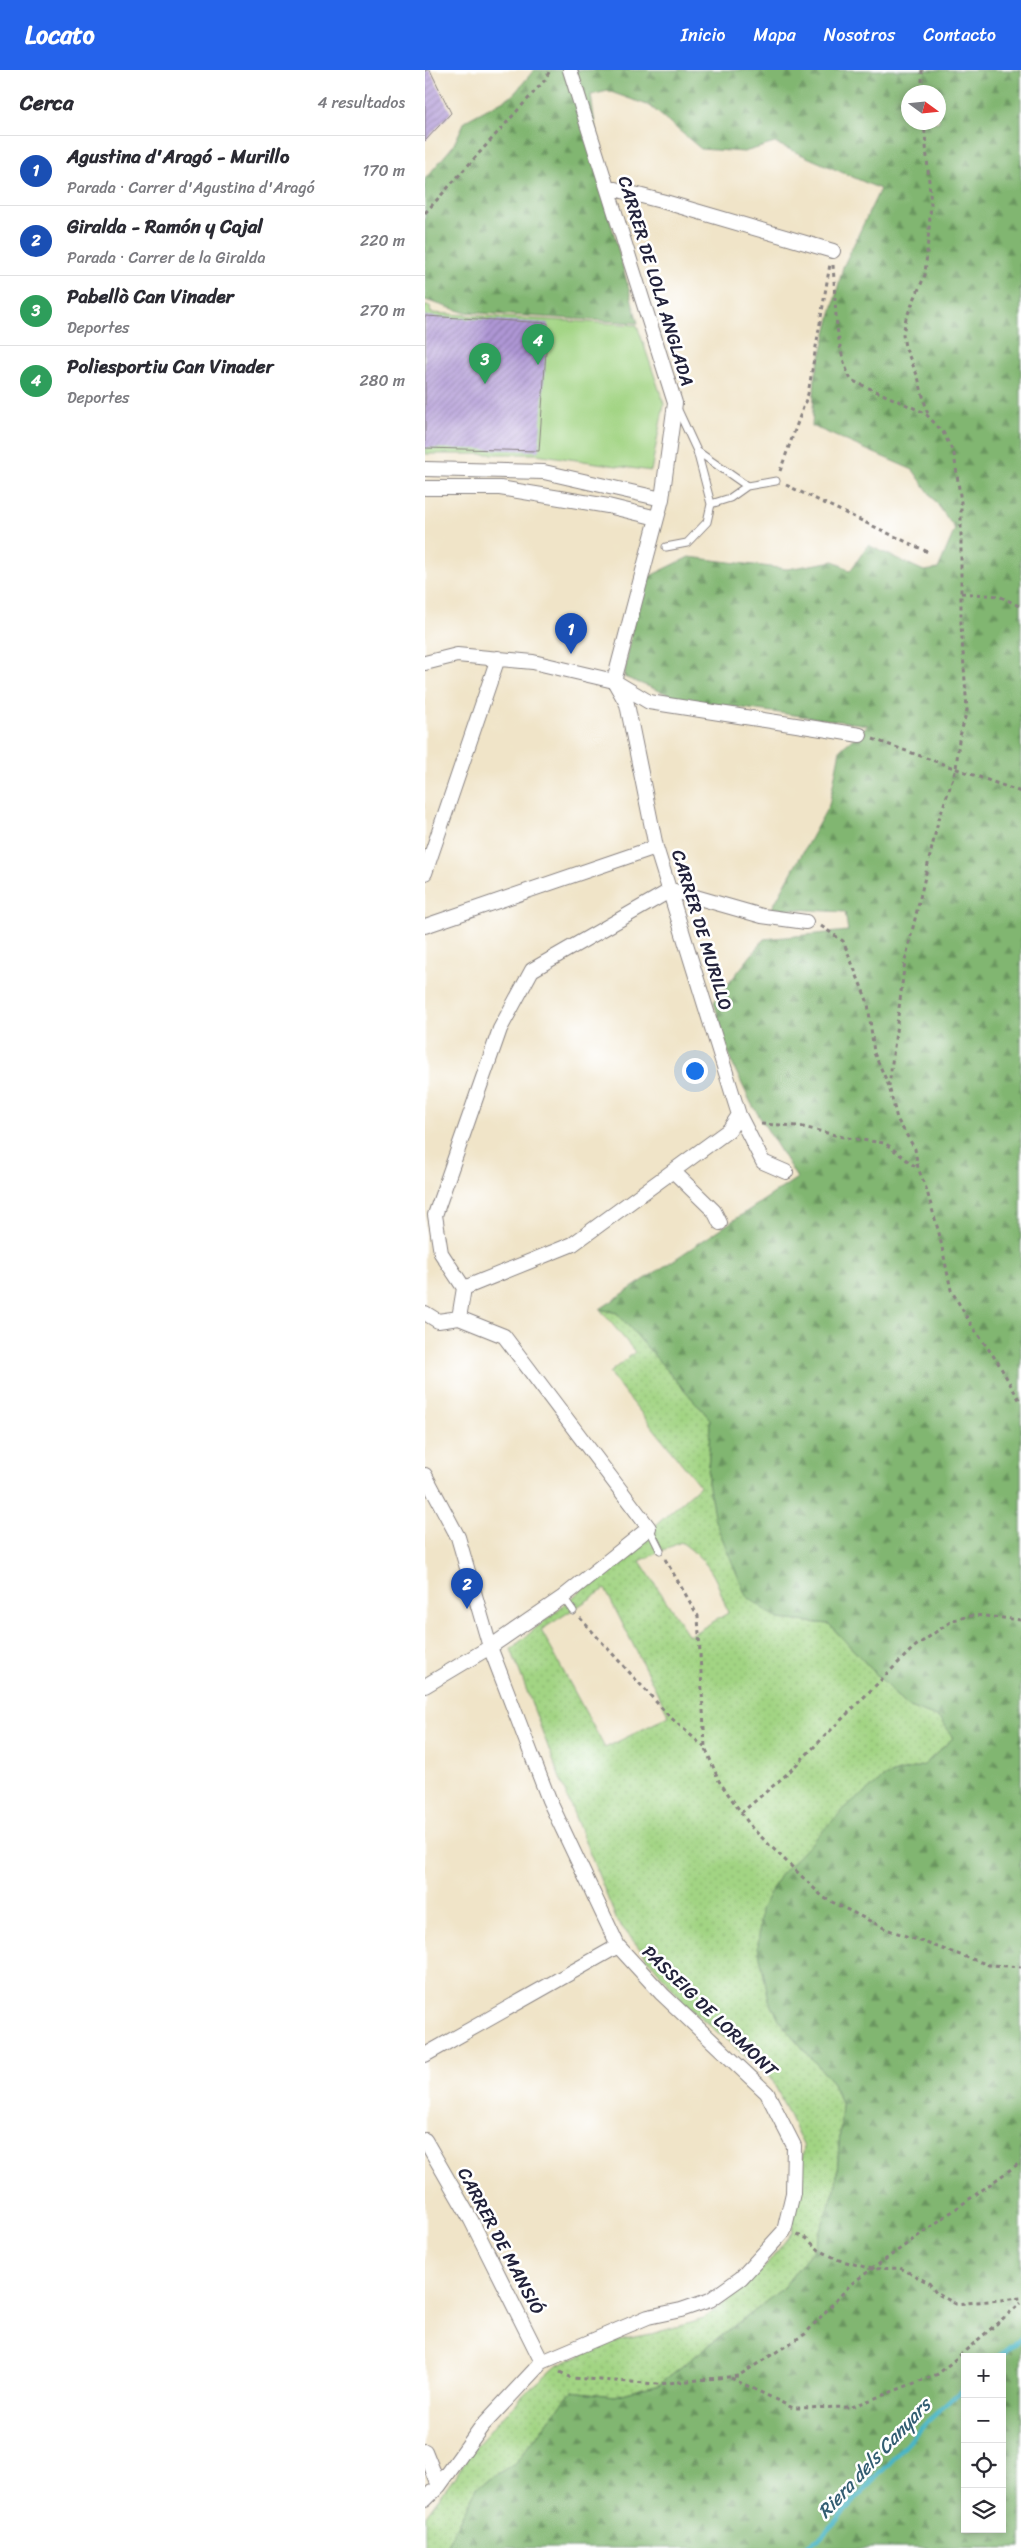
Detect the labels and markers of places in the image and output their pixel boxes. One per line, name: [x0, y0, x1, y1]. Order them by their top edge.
pin: 4: [522, 324, 554, 365]
pin: 3: [469, 343, 501, 384]
pin: 1: [555, 613, 587, 654]
pin: 2: [451, 1568, 483, 1609]

